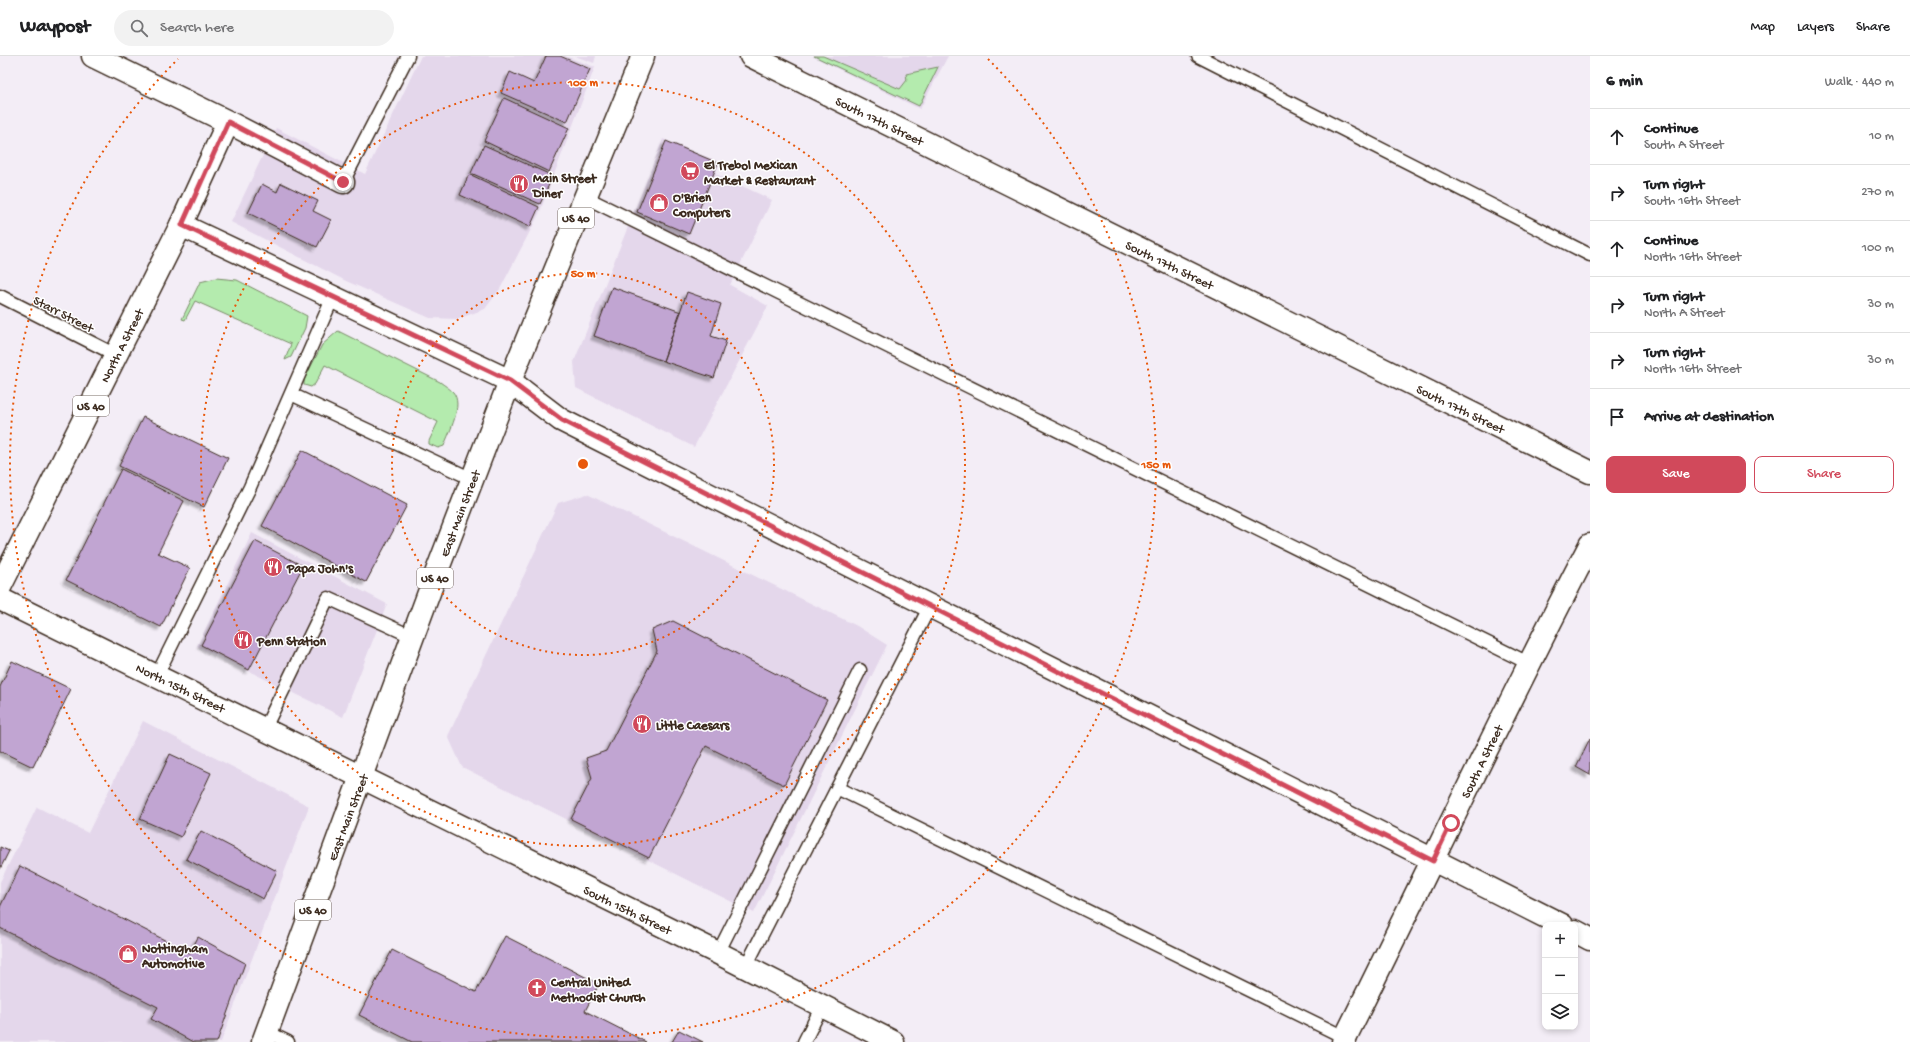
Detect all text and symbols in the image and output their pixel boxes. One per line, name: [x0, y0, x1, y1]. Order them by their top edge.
search box: [114, 10, 394, 46]
text: Waypost: [20, 16, 90, 39]
icon: search: [128, 17, 150, 39]
text: Search here: [160, 19, 234, 37]
text: Map: [1751, 19, 1775, 36]
text: Layers: [1797, 19, 1834, 36]
text: Share: [1856, 19, 1890, 36]
text: 6 min: [1606, 72, 1642, 92]
text: Walk · 440 m: [1825, 75, 1894, 90]
text: 100 m: [567, 77, 598, 91]
street label: South 17th Street: [832, 94, 927, 151]
text: Continue: [1644, 120, 1698, 138]
icon: ahead: [1606, 126, 1628, 148]
text: 10 m: [1869, 129, 1894, 144]
text: South A Street: [1644, 138, 1724, 153]
place label: El Trebol Mexican Market & Restaurant: [704, 159, 817, 189]
supermarket icon: El Trebol Mexican Market & Restaurant: [679, 160, 701, 182]
place label: Main Street Diner: [532, 172, 598, 202]
route end: [334, 173, 352, 191]
restaurant icon: Main Street Diner: [508, 173, 530, 195]
text: Turn right: [1644, 176, 1704, 194]
icon: right: [1606, 182, 1628, 204]
text: 270 m: [1861, 185, 1894, 200]
place label: O'Brien Computers: [672, 191, 731, 222]
shop icon: O'Brien Computers: [648, 192, 670, 214]
text: South 16th Street: [1644, 194, 1740, 209]
road number: US 40: [558, 208, 594, 228]
text: Continue: [1644, 232, 1698, 250]
street label: South 17th Street: [1122, 238, 1217, 295]
icon: ahead: [1606, 238, 1628, 260]
text: 100 m: [1862, 241, 1894, 256]
text: North 16th Street: [1644, 250, 1741, 265]
text: 50 m: [571, 268, 596, 282]
text: Turn right: [1644, 288, 1704, 306]
street label: Starr Street: [30, 294, 97, 338]
icon: right: [1606, 294, 1628, 316]
text: 30 m: [1868, 297, 1894, 312]
street label: North A Street: [98, 305, 149, 385]
text: North A Street: [1644, 306, 1725, 321]
text: Turn right: [1644, 344, 1704, 362]
icon: right: [1606, 350, 1628, 372]
text: 30 m: [1868, 353, 1894, 368]
text: North 16th Street: [1644, 362, 1741, 377]
street label: South 17th Street: [1413, 382, 1508, 439]
road number: US 40: [73, 396, 109, 416]
icon: arrive: [1606, 406, 1628, 428]
text: Arrive at destination: [1644, 408, 1774, 426]
button: Save: [1606, 456, 1746, 493]
button: Share: [1754, 456, 1894, 493]
centre of rings: [576, 457, 590, 471]
text: 150 m: [1140, 459, 1171, 473]
street label: East Main Street: [438, 467, 485, 559]
restaurant icon: Papa John's: [262, 556, 284, 578]
place label: Papa John's: [286, 562, 354, 578]
road number: US 40: [417, 568, 453, 588]
restaurant icon: Penn Station: [232, 629, 254, 651]
place label: Penn Station: [256, 635, 327, 650]
street label: North 15th Street: [133, 661, 228, 718]
restaurant icon: Little Caesars: [631, 713, 653, 735]
place label: Little Caesars: [656, 719, 730, 734]
street label: South A Street: [1459, 721, 1508, 801]
street label: East Main Street: [326, 771, 373, 863]
route start: [1442, 814, 1460, 832]
street label: South 15th Street: [580, 883, 675, 940]
road number: US 40: [295, 900, 331, 920]
map controls: [1542, 922, 1578, 1030]
button: +: [1542, 922, 1578, 958]
place label: Nottingham Automotive: [141, 942, 208, 972]
shop icon: Nottingham Automotive: [117, 943, 139, 965]
button: −: [1542, 958, 1578, 994]
place label: Central United Methodist Church: [550, 976, 646, 1006]
church icon: Central United Methodist Church: [526, 977, 548, 999]
button: layers: [1542, 994, 1578, 1030]

